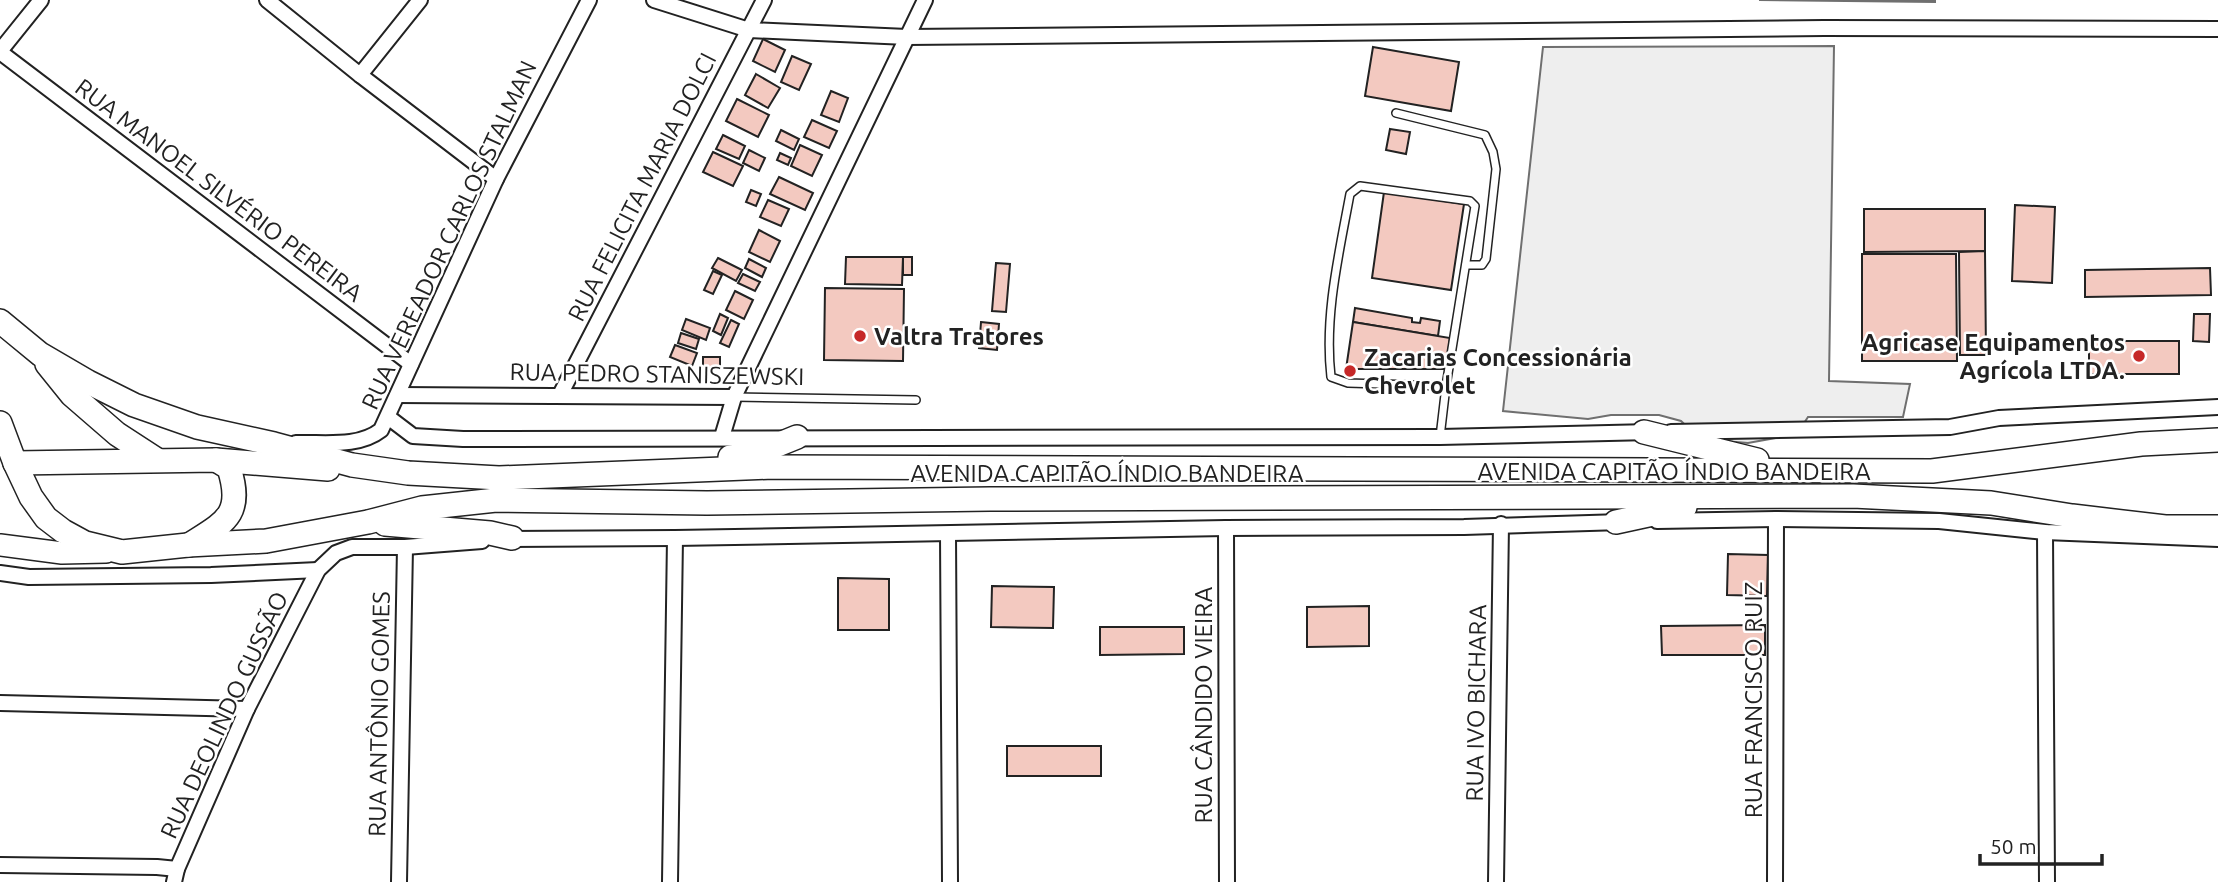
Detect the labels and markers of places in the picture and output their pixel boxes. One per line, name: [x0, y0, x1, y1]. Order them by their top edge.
place label: Valtra Tratores: [874, 323, 1044, 350]
marker: Valtra Tratores: [852, 328, 868, 344]
place label: Agricase Equipamentos Agrícola LTDA.: [1862, 329, 2125, 384]
place label: Zacarias Concessionária Chevrolet: [1364, 344, 1632, 399]
marker: Agricase Equipamentos Agrícola LTDA.: [2131, 348, 2147, 364]
marker: Zacarias Concessionária Chevrolet: [1342, 363, 1358, 379]

